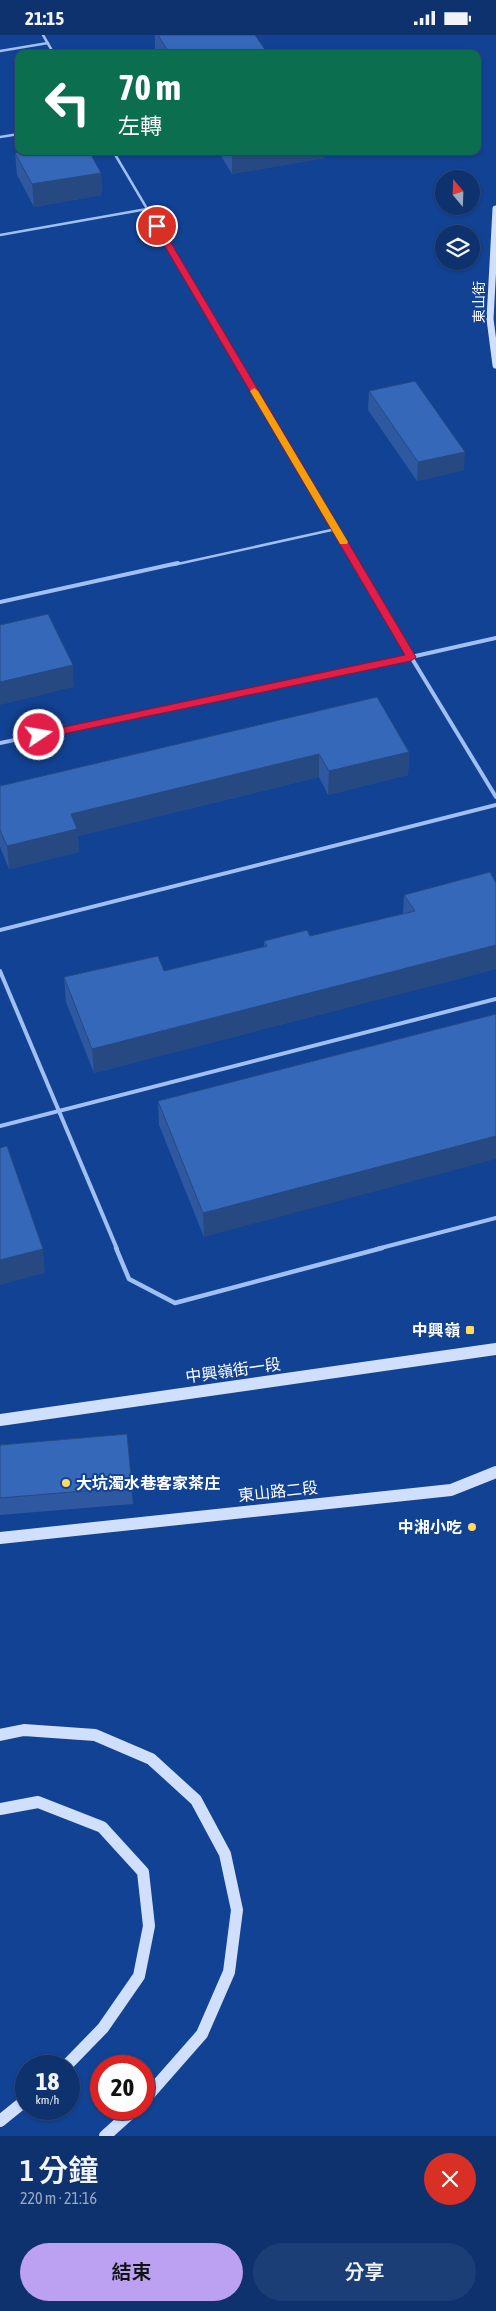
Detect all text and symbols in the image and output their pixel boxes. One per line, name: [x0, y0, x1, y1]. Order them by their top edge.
text: 21:15: [25, 7, 64, 29]
text: 70 m: [118, 67, 181, 107]
icon: left: [35, 70, 100, 135]
text: 左轉: [118, 113, 162, 139]
north arrow: [435, 170, 480, 215]
map controls: [435, 170, 480, 270]
pin: [136, 205, 178, 247]
icon: arrive: [143, 212, 171, 240]
button: layers: [435, 225, 480, 270]
street label: 東山街: [471, 281, 487, 323]
position arrow: [12, 708, 64, 760]
place label: 中興嶺: [412, 1321, 460, 1339]
marker: 中興嶺: [464, 1324, 476, 1336]
street label: 中興嶺街一段: [184, 1354, 282, 1386]
place label: 大坑濁水巷客家茶庄: [76, 1474, 220, 1492]
marker: 大坑濁水巷客家茶庄: [60, 1477, 72, 1489]
street label: 東山路二段: [237, 1478, 319, 1504]
place label: 中湘小吃: [398, 1518, 462, 1536]
marker: 中湘小吃: [466, 1521, 478, 1533]
speed limit sign: 20: [90, 2055, 155, 2120]
text: 18: [36, 2067, 59, 2095]
text: km/h: [36, 2093, 59, 2107]
text: 1 分鐘: [20, 2153, 98, 2187]
button: close: [424, 2153, 476, 2205]
text: 220 m · 21:16: [20, 2189, 97, 2207]
button: 結束: [20, 2243, 243, 2301]
button: 分享: [253, 2243, 476, 2301]

